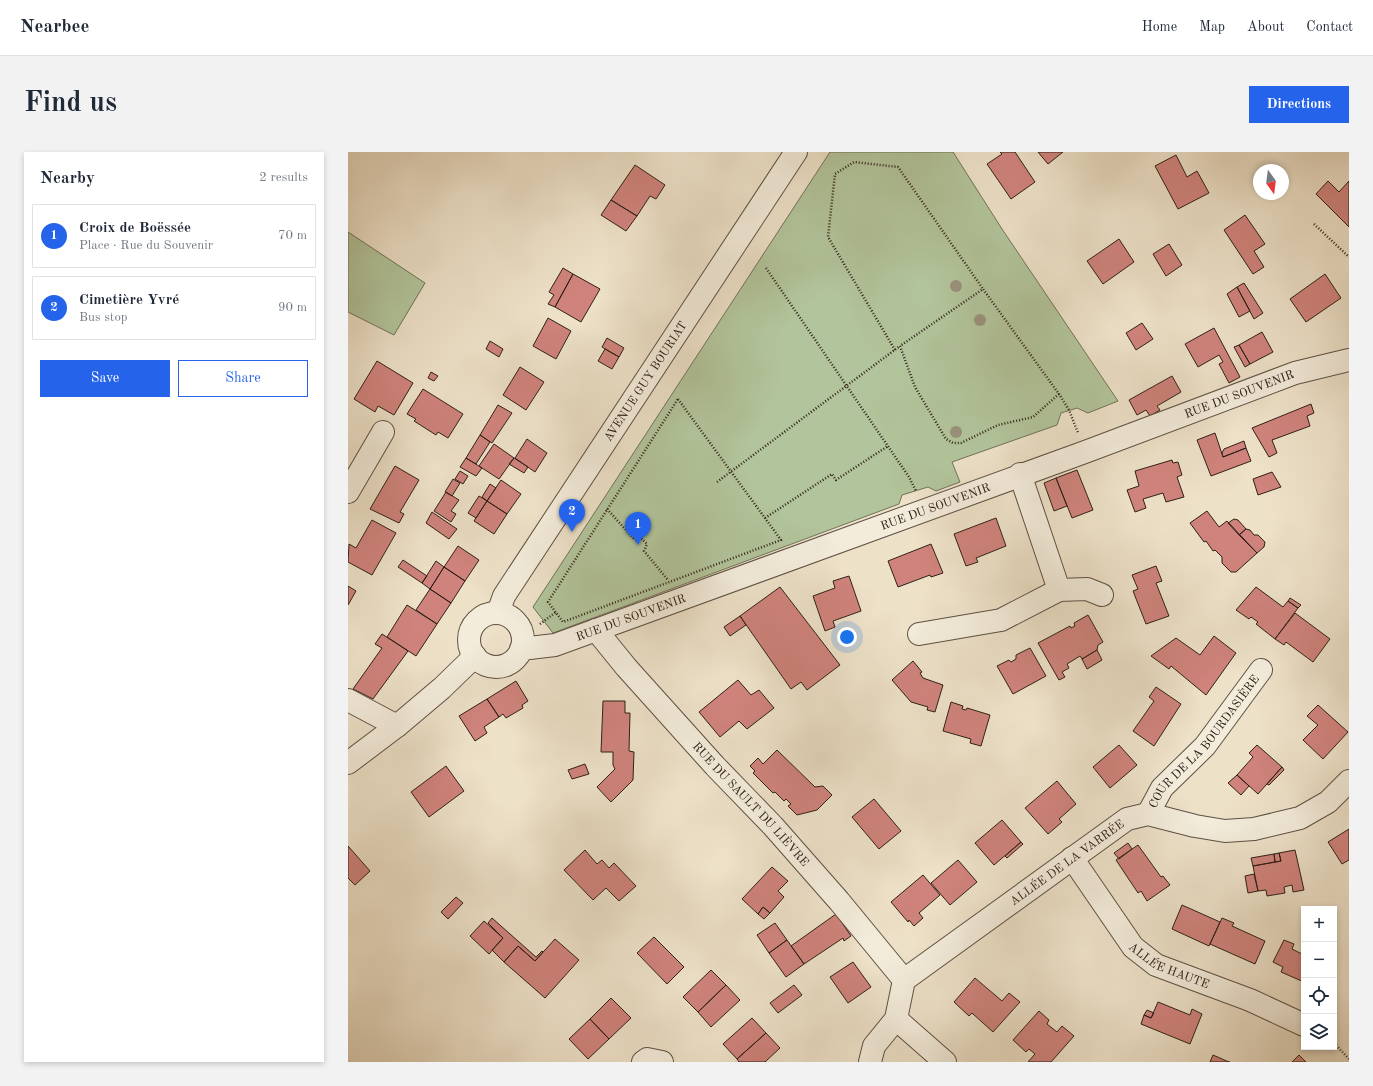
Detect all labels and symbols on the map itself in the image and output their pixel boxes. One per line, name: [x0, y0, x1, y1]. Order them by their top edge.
north arrow: [1253, 164, 1289, 200]
street label: AVENUE GUY BOURIAT: [602, 320, 690, 444]
street label: RUE DU SOUVENIR: [1183, 369, 1296, 421]
street label: RUE DU SOUVENIR: [879, 482, 993, 533]
pin: 2: [559, 499, 585, 532]
pin: 1: [625, 512, 651, 545]
street label: RUE DU SOUVENIR: [575, 593, 688, 644]
your location: [837, 627, 857, 647]
street label: COUR DE LA BOURDASIÈRE: [1147, 673, 1262, 811]
street label: RUE DU SAULT DU LIÈVRE: [690, 740, 810, 869]
street label: ALLÉE DE LA VARRÉE: [1008, 818, 1127, 908]
street label: ALLÉE HAUTE: [1126, 941, 1211, 991]

